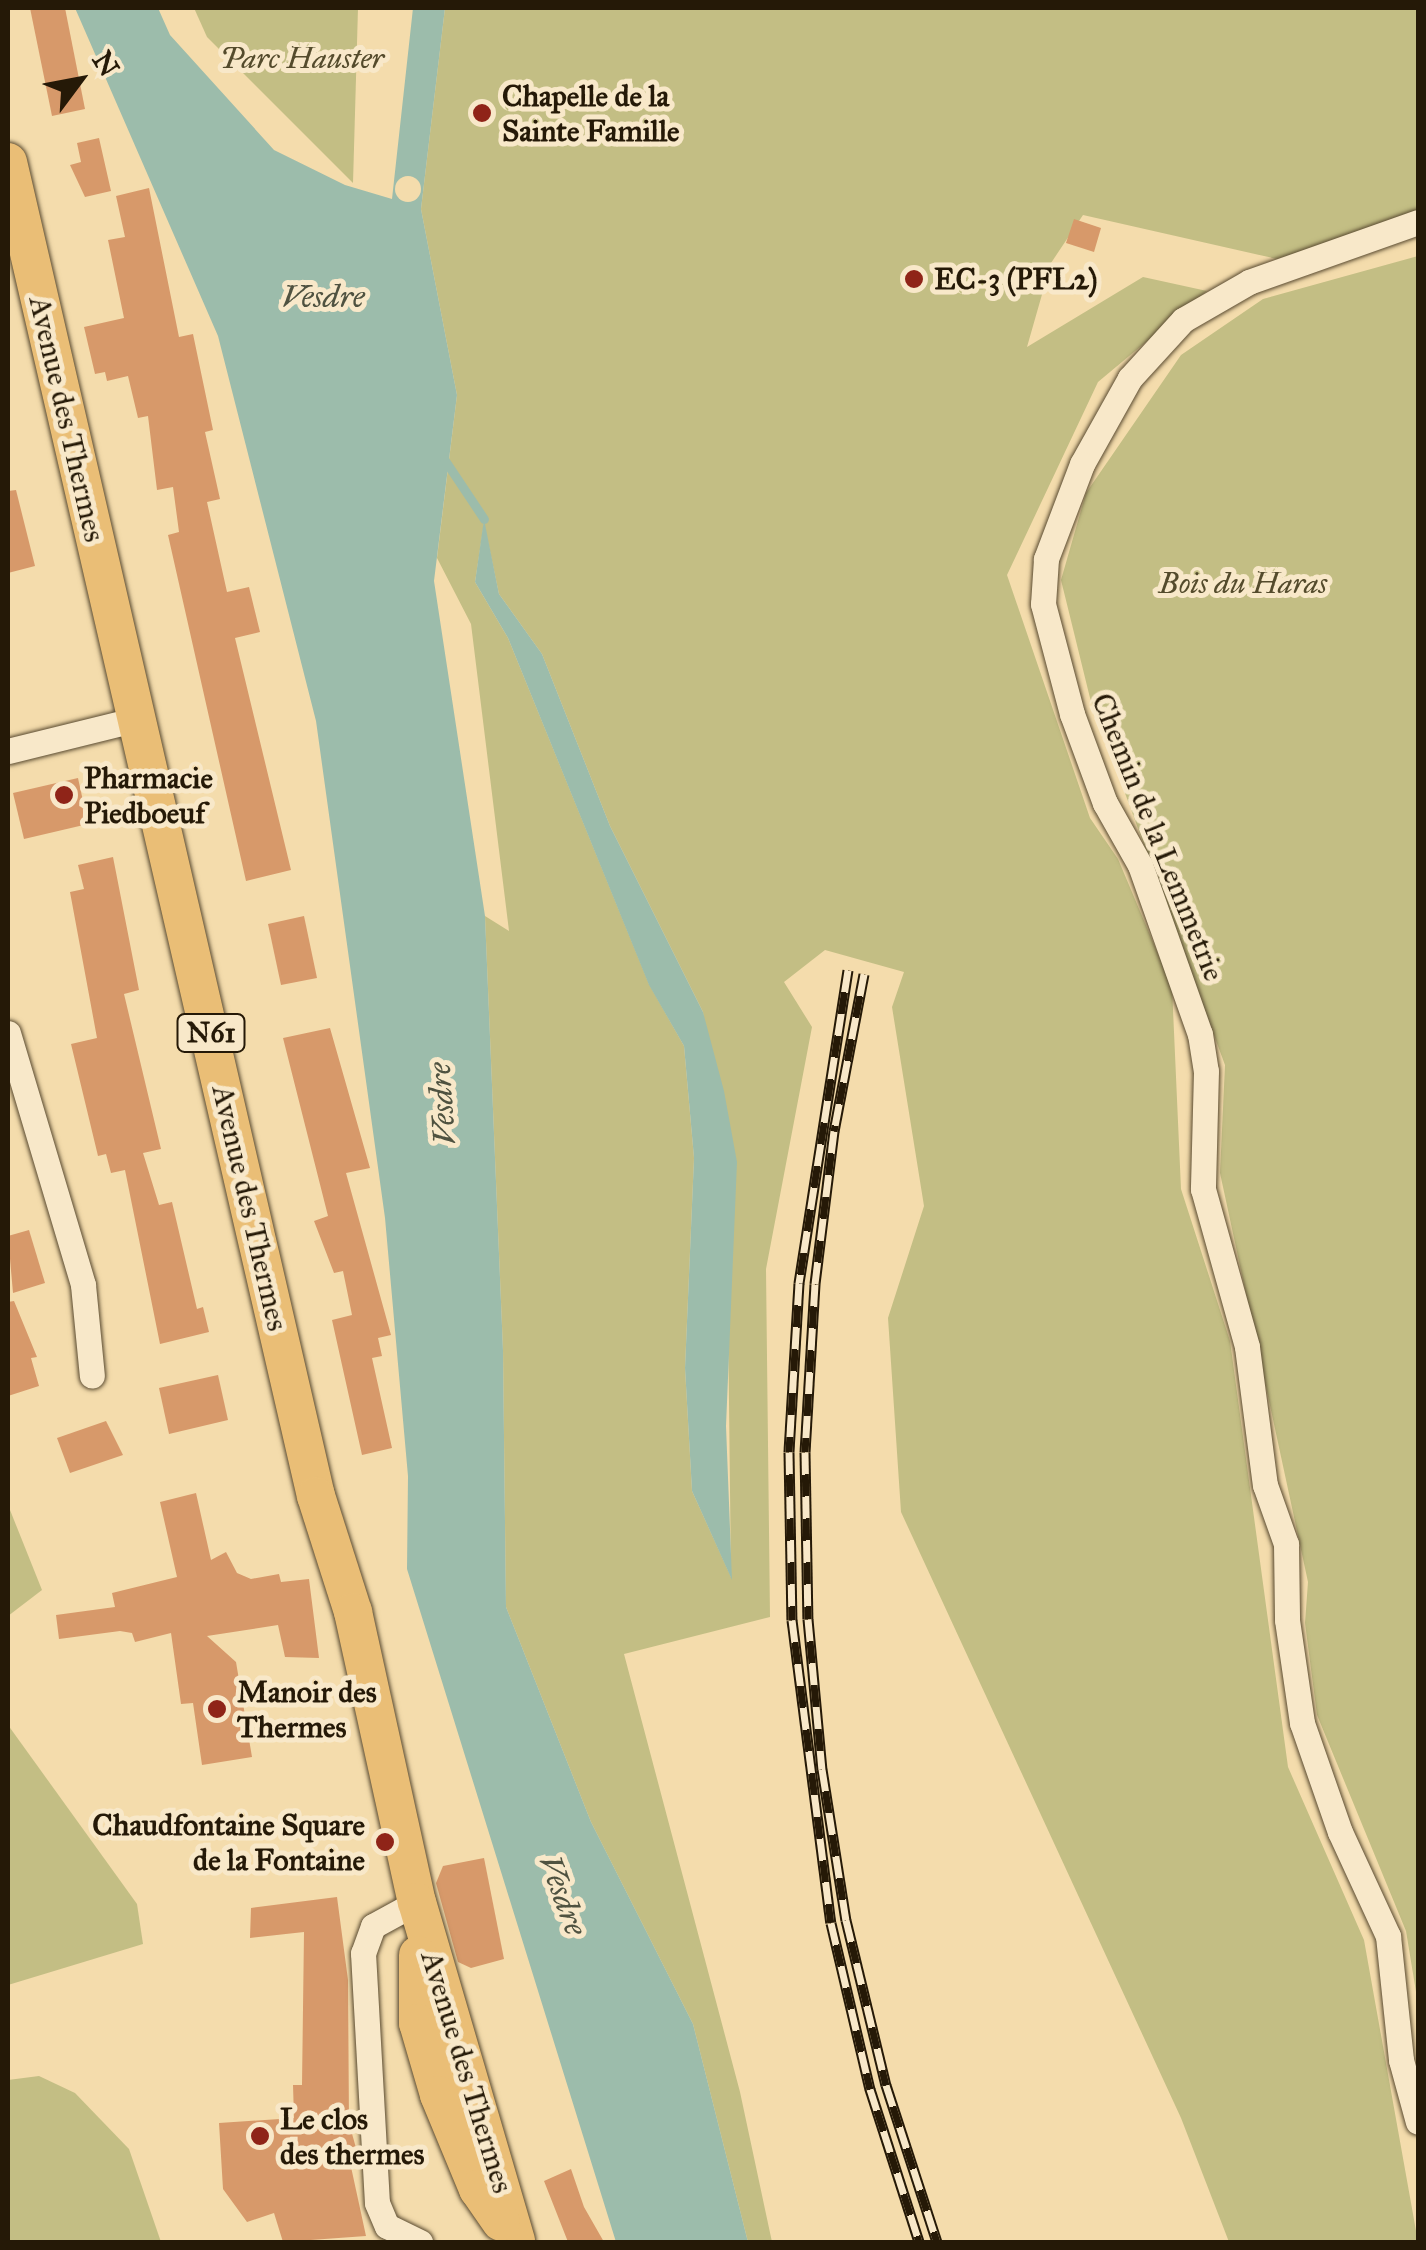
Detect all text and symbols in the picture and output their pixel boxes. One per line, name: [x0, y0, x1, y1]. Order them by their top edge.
north arrow: [30, 30, 130, 130]
park label: Parc Hauster: [220, 40, 384, 76]
text: N: [85, 44, 127, 83]
place label: Chapelle de la Sainte Famille: [502, 78, 679, 148]
marker: Chapelle de la Sainte Famille: [471, 102, 493, 124]
place label: EC-3 (PFL2): [934, 261, 1097, 297]
marker: EC-3 (PFL2): [903, 268, 925, 290]
water label: Vesdre: [281, 278, 365, 316]
street label: Avenue des Thermes: [21, 293, 113, 545]
park label: Bois du Haras: [1159, 565, 1327, 601]
street label: Chemin de la Lemmetrie: [1084, 688, 1232, 986]
place label: Pharmacie Piedboeuf: [84, 760, 213, 830]
marker: Pharmacie Piedboeuf: [53, 784, 75, 806]
road number: N61: [176, 1010, 246, 1056]
water label: Vesdre: [421, 1061, 465, 1147]
street label: Avenue des Thermes: [204, 1082, 296, 1334]
place label: Manoir des Thermes: [237, 1674, 377, 1744]
marker: Manoir des Thermes: [206, 1698, 228, 1720]
place label: Chaudfontaine Square de la Fontaine: [92, 1807, 365, 1878]
marker: Chaudfontaine Square de la Fontaine: [374, 1831, 396, 1853]
water label: Vesdre: [530, 1849, 594, 1941]
street label: Avenue des Thermes: [413, 1947, 521, 2197]
place label: Le clos des thermes: [280, 2101, 424, 2172]
marker: Le clos des thermes: [249, 2125, 271, 2147]

